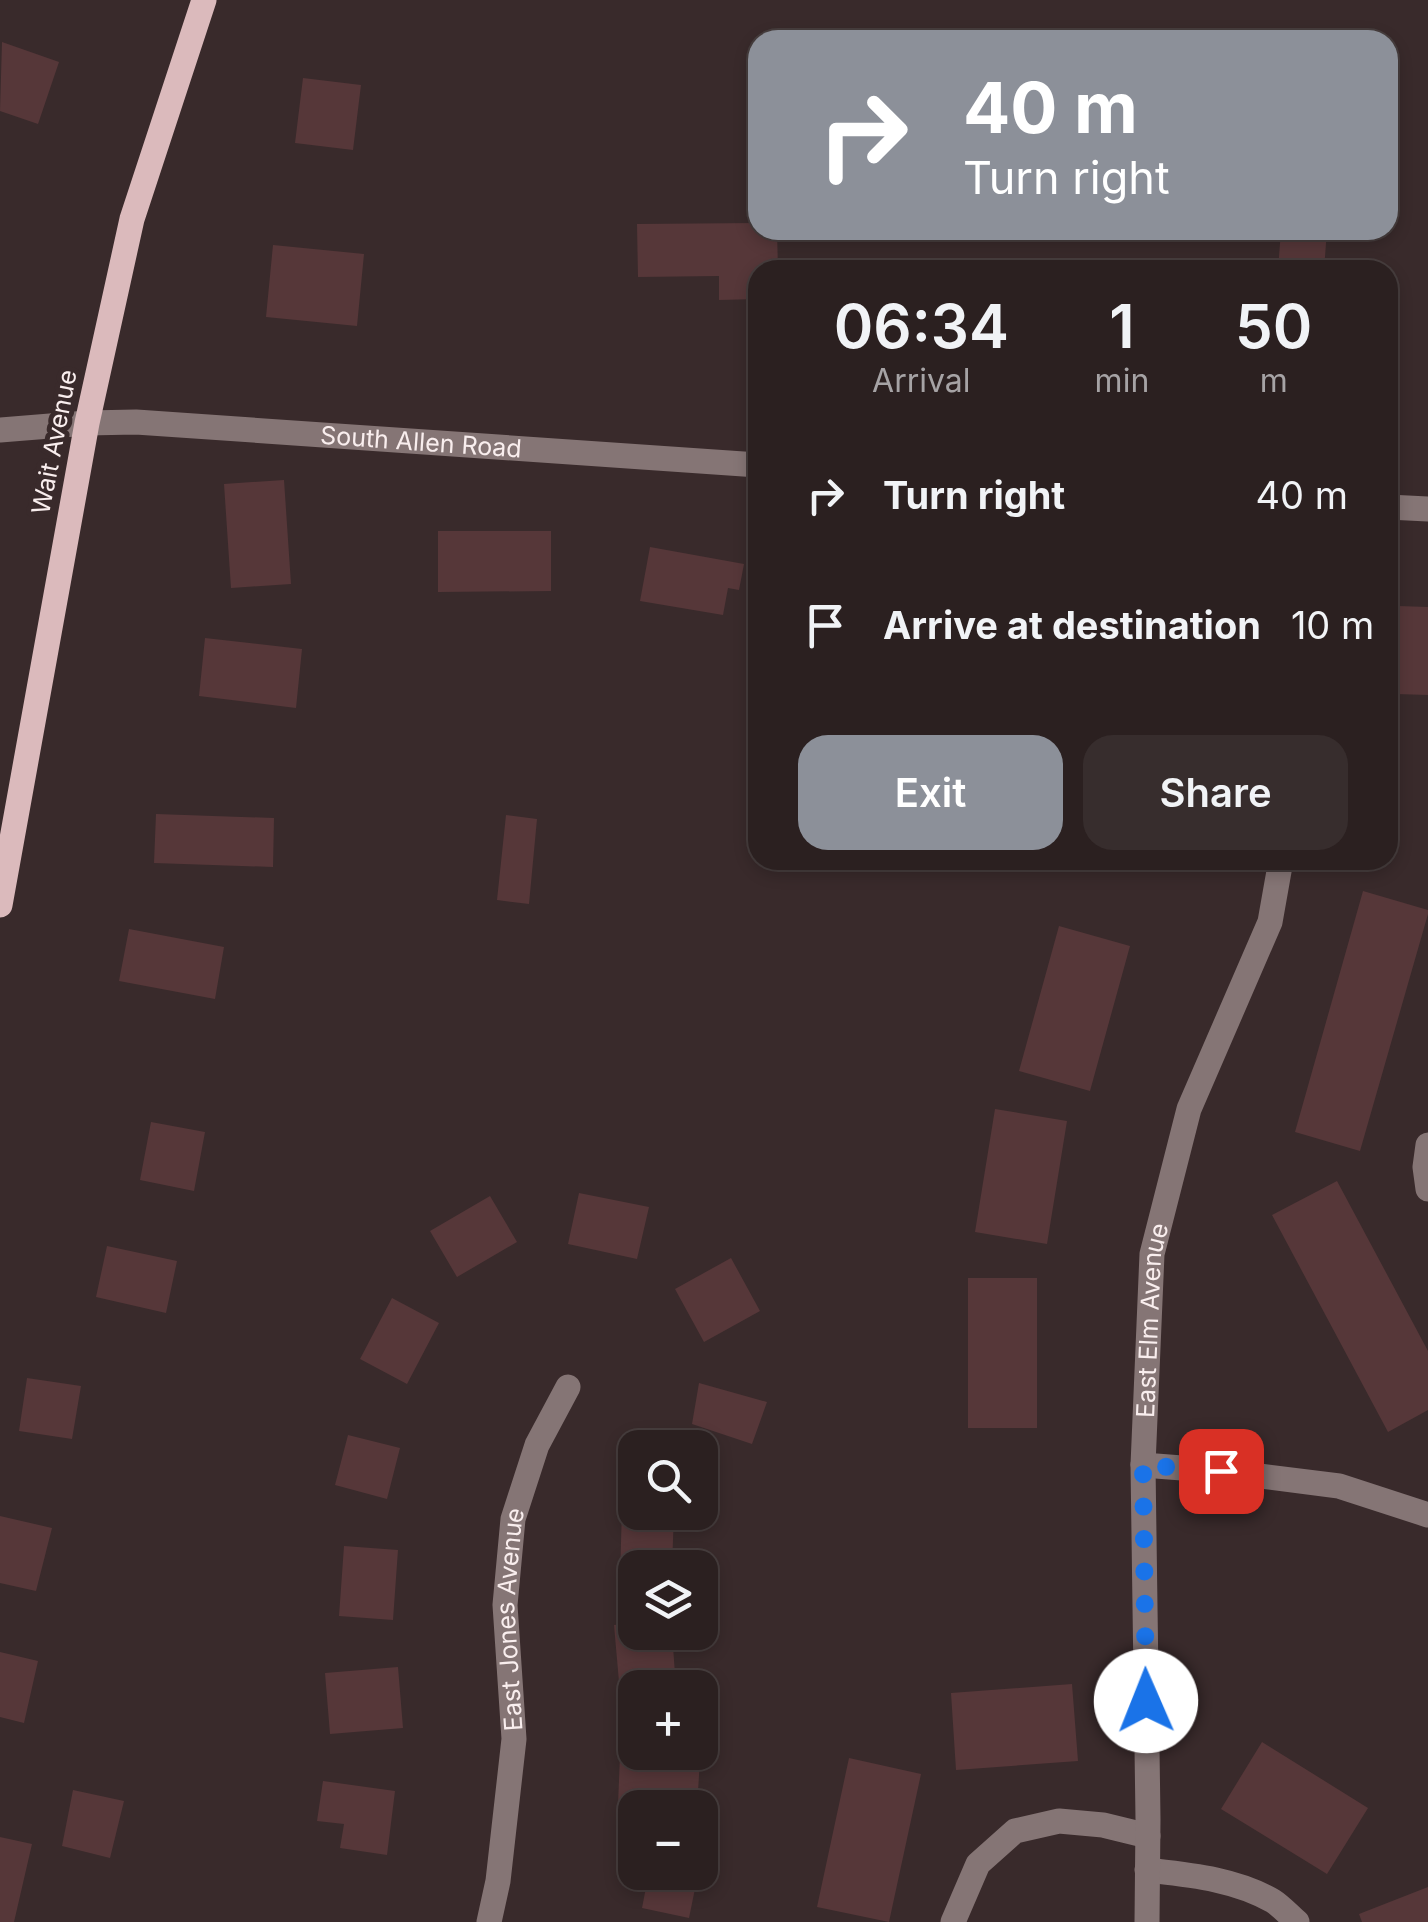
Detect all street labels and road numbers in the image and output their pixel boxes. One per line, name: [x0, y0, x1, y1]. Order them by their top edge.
street label: Wait Avenue: [25, 367, 83, 517]
street label: South Allen Road: [319, 420, 523, 464]
street label: East Elm Avenue: [1130, 1220, 1174, 1418]
street label: East Jones Avenue: [490, 1503, 531, 1732]

